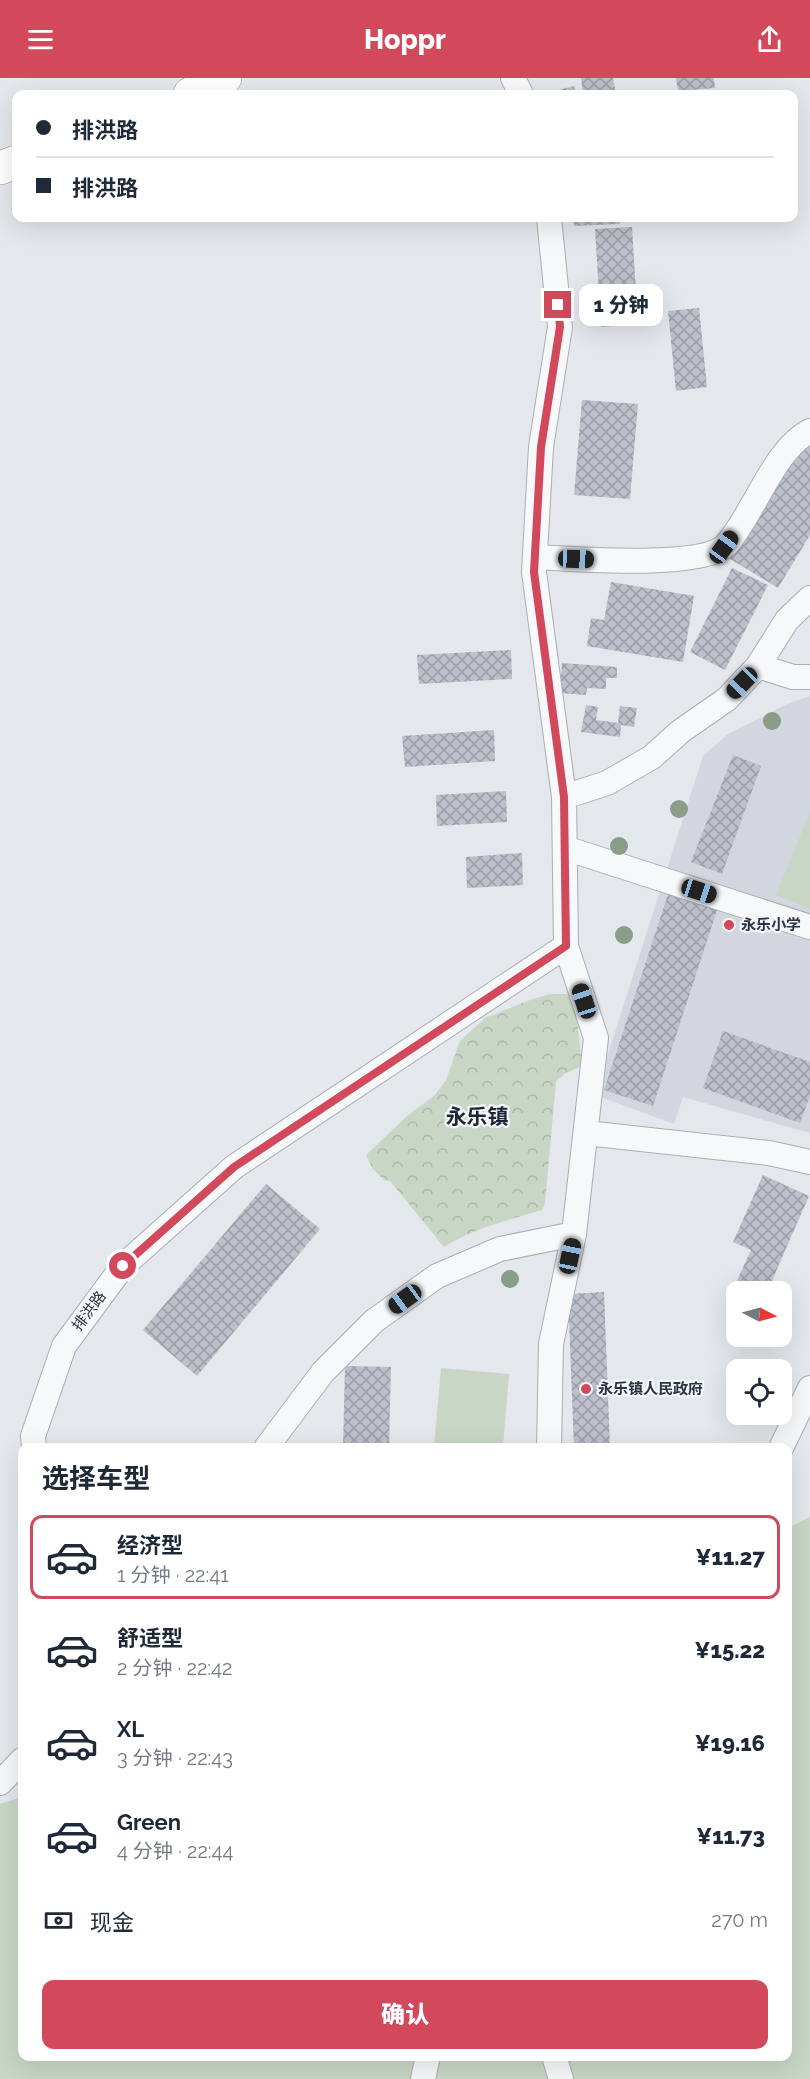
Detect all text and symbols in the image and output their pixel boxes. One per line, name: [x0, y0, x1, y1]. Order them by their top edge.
icon: menu: [24, 23, 57, 56]
icon: share: [753, 23, 786, 56]
text: Hoppr: [364, 24, 446, 55]
text: 排洪路: [72, 117, 138, 143]
text: 排洪路: [72, 175, 138, 201]
callout: 1 分钟: [579, 284, 663, 326]
route end: [544, 291, 571, 318]
text: 1 分钟: [593, 293, 649, 317]
car: [706, 527, 742, 567]
car: [558, 549, 594, 569]
car: [723, 664, 761, 702]
car: [679, 877, 719, 905]
place label: 永乐小学: [741, 916, 801, 934]
marker: 永乐小学: [722, 918, 736, 932]
car: [570, 981, 598, 1021]
district label: 永乐镇: [446, 1104, 509, 1129]
car: [557, 1237, 583, 1275]
route start: [109, 1252, 136, 1279]
car: [385, 1281, 425, 1317]
north arrow: [726, 1281, 792, 1347]
map controls: [726, 1281, 792, 1425]
street label: 排洪路: [68, 1288, 110, 1334]
button: locate: [726, 1359, 792, 1425]
place label: 永乐镇人民政府: [598, 1380, 703, 1398]
marker: 永乐镇人民政府: [579, 1382, 593, 1396]
text: 选择车型: [42, 1463, 150, 1494]
icon: car: [45, 1530, 99, 1584]
text: 经济型: [117, 1532, 183, 1558]
text: ¥11.27: [696, 1544, 765, 1570]
text: 1 分钟 · 22:41: [117, 1563, 229, 1587]
icon: car: [45, 1623, 99, 1677]
text: 舒适型: [117, 1625, 183, 1651]
text: ¥15.22: [695, 1637, 765, 1663]
text: 2 分钟 · 22:42: [117, 1656, 232, 1680]
icon: car: [45, 1716, 99, 1770]
text: XL: [117, 1716, 144, 1742]
text: ¥19.16: [695, 1730, 765, 1756]
text: 3 分钟 · 22:43: [117, 1746, 233, 1770]
icon: car: [45, 1809, 99, 1863]
text: Green: [117, 1809, 181, 1835]
text: ¥11.73: [696, 1823, 765, 1849]
text: 4 分钟 · 22:44: [117, 1839, 233, 1863]
icon: cash: [42, 1904, 75, 1937]
text: 270 m: [711, 1908, 768, 1932]
text: 现金: [90, 1909, 134, 1935]
button: 确认: [42, 1980, 768, 2049]

